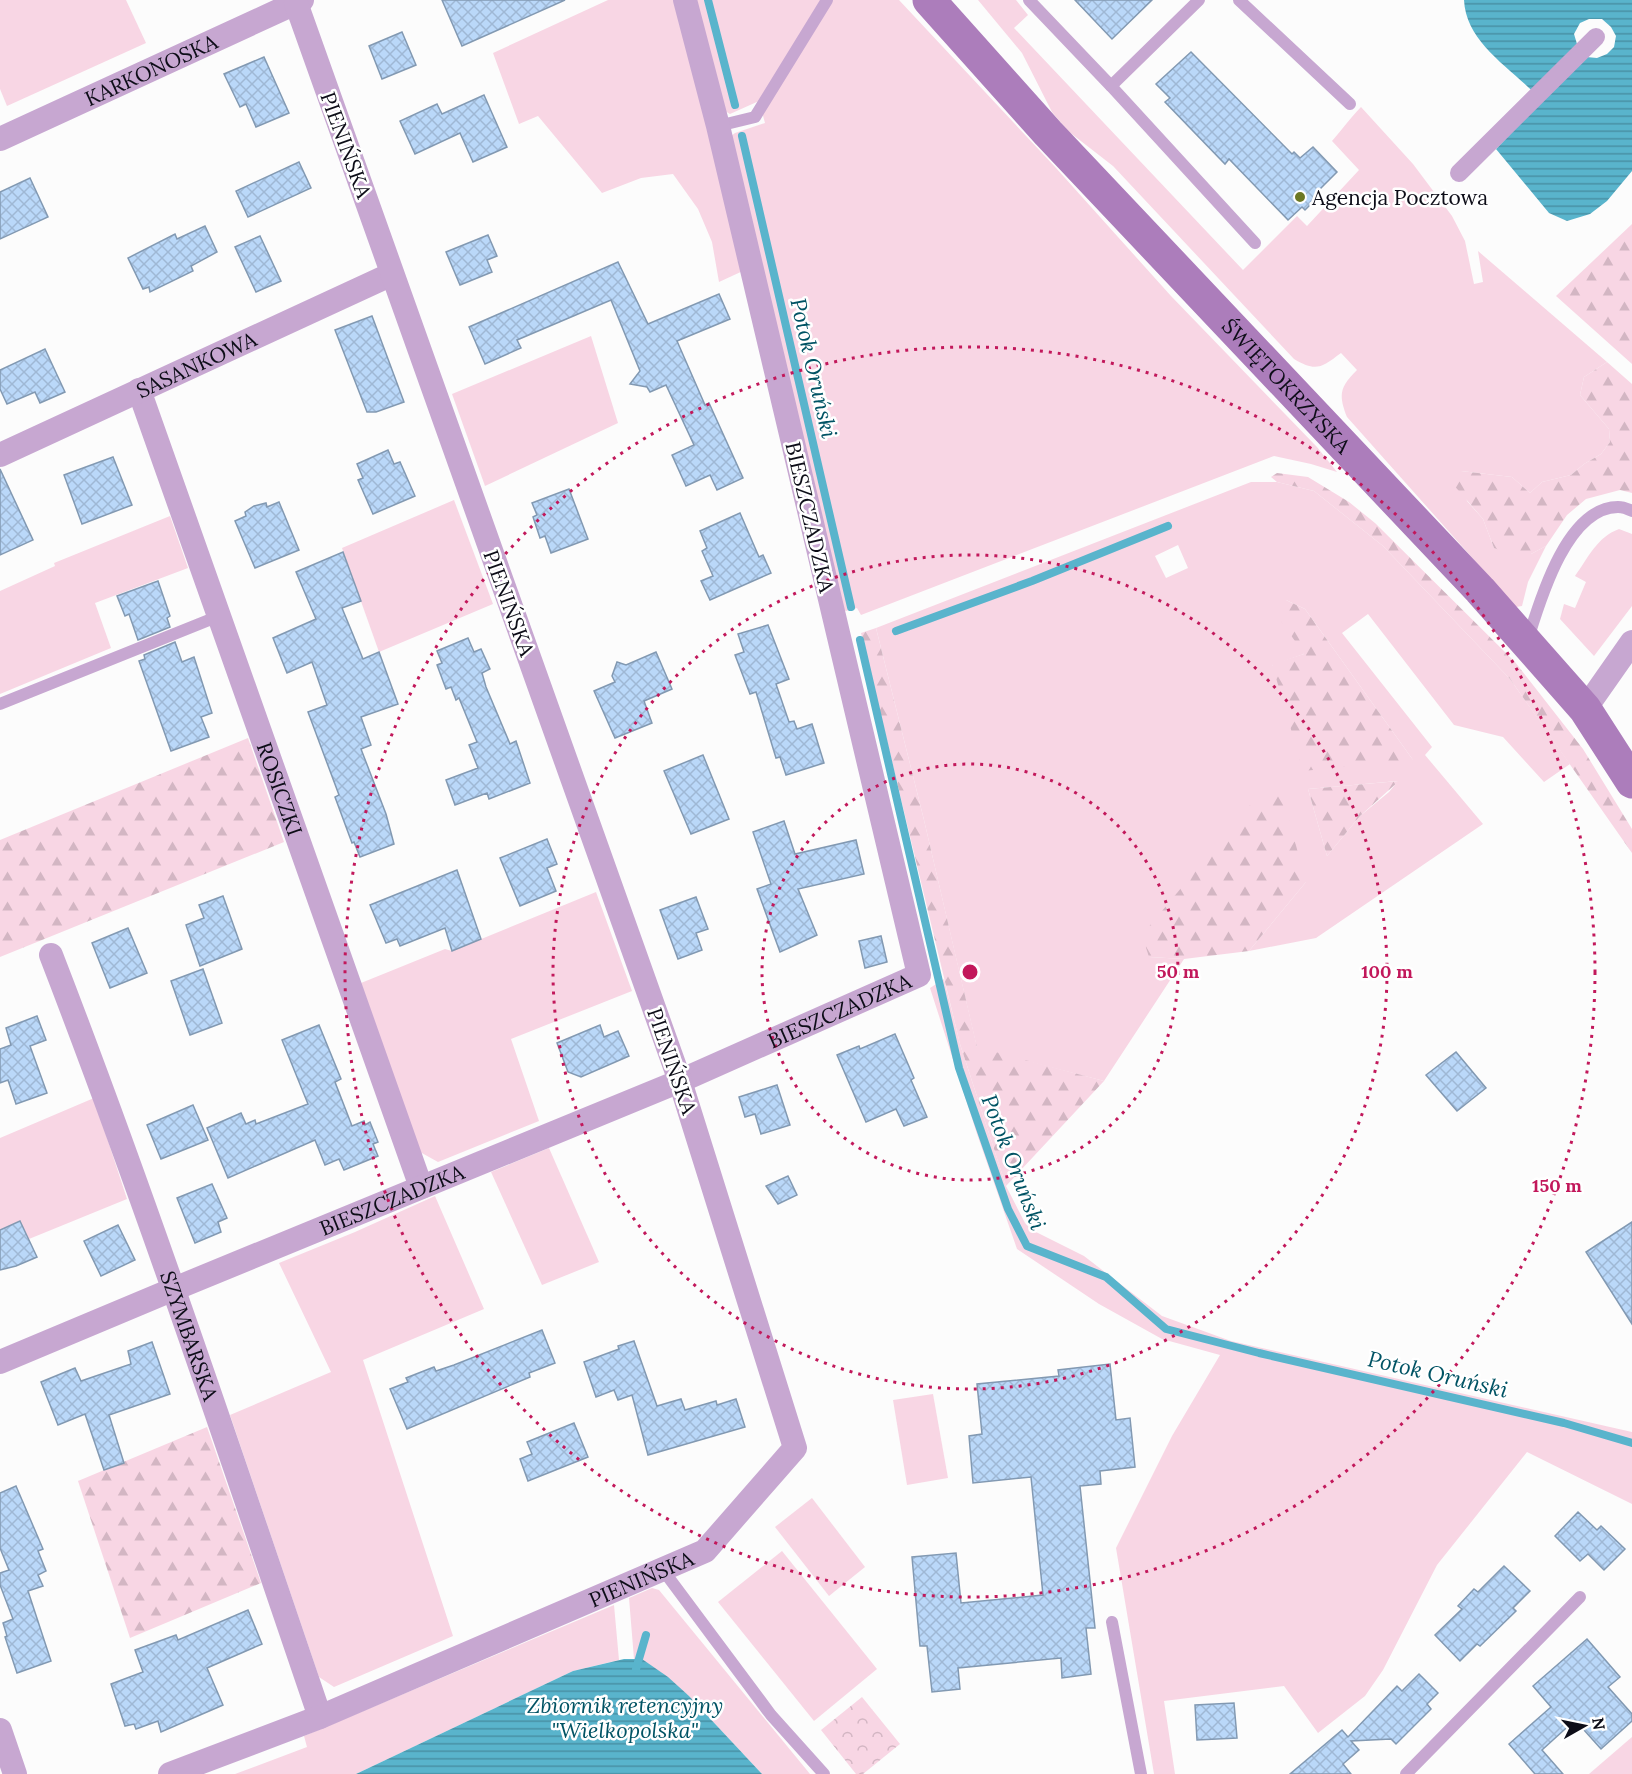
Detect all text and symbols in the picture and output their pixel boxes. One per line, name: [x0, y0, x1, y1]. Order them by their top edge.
street label: KARKONOSKA: [80, 27, 222, 112]
street label: PIENIŃSKA: [314, 88, 378, 203]
place label: Agencja Pocztowa: [1311, 184, 1488, 211]
marker: Agencja Pocztowa: [1293, 190, 1307, 204]
water label: Potok Oruński: [784, 295, 844, 441]
street label: ŚWIĘTOKRZYSKA: [1216, 312, 1358, 459]
street label: SASANKOWA: [132, 325, 261, 404]
street label: BIESZCZADZKA: [780, 439, 841, 596]
street label: PIENIŃSKA: [477, 546, 541, 661]
street label: ROSICZKI: [251, 738, 309, 839]
text: 50 m: [1157, 960, 1200, 983]
text: 100 m: [1361, 960, 1413, 983]
centre of rings: [960, 962, 980, 982]
street label: BIESZCZADZKA: [763, 966, 916, 1054]
street label: PIENIŃSKA: [641, 1004, 703, 1119]
water label: Potok Oruński: [975, 1090, 1053, 1234]
street label: BIESZCZADZKA: [315, 1157, 469, 1241]
text: 150 m: [1532, 1174, 1582, 1197]
street label: SZYMBARSKA: [154, 1267, 225, 1405]
water label: Potok Oruński: [1365, 1344, 1511, 1404]
street label: PIENIŃSKA: [585, 1544, 698, 1613]
water label: Zbiornik retencyjny "Wielkopolska": [527, 1691, 723, 1744]
north arrow: [1554, 1696, 1614, 1756]
text: N: [1588, 1716, 1610, 1731]

